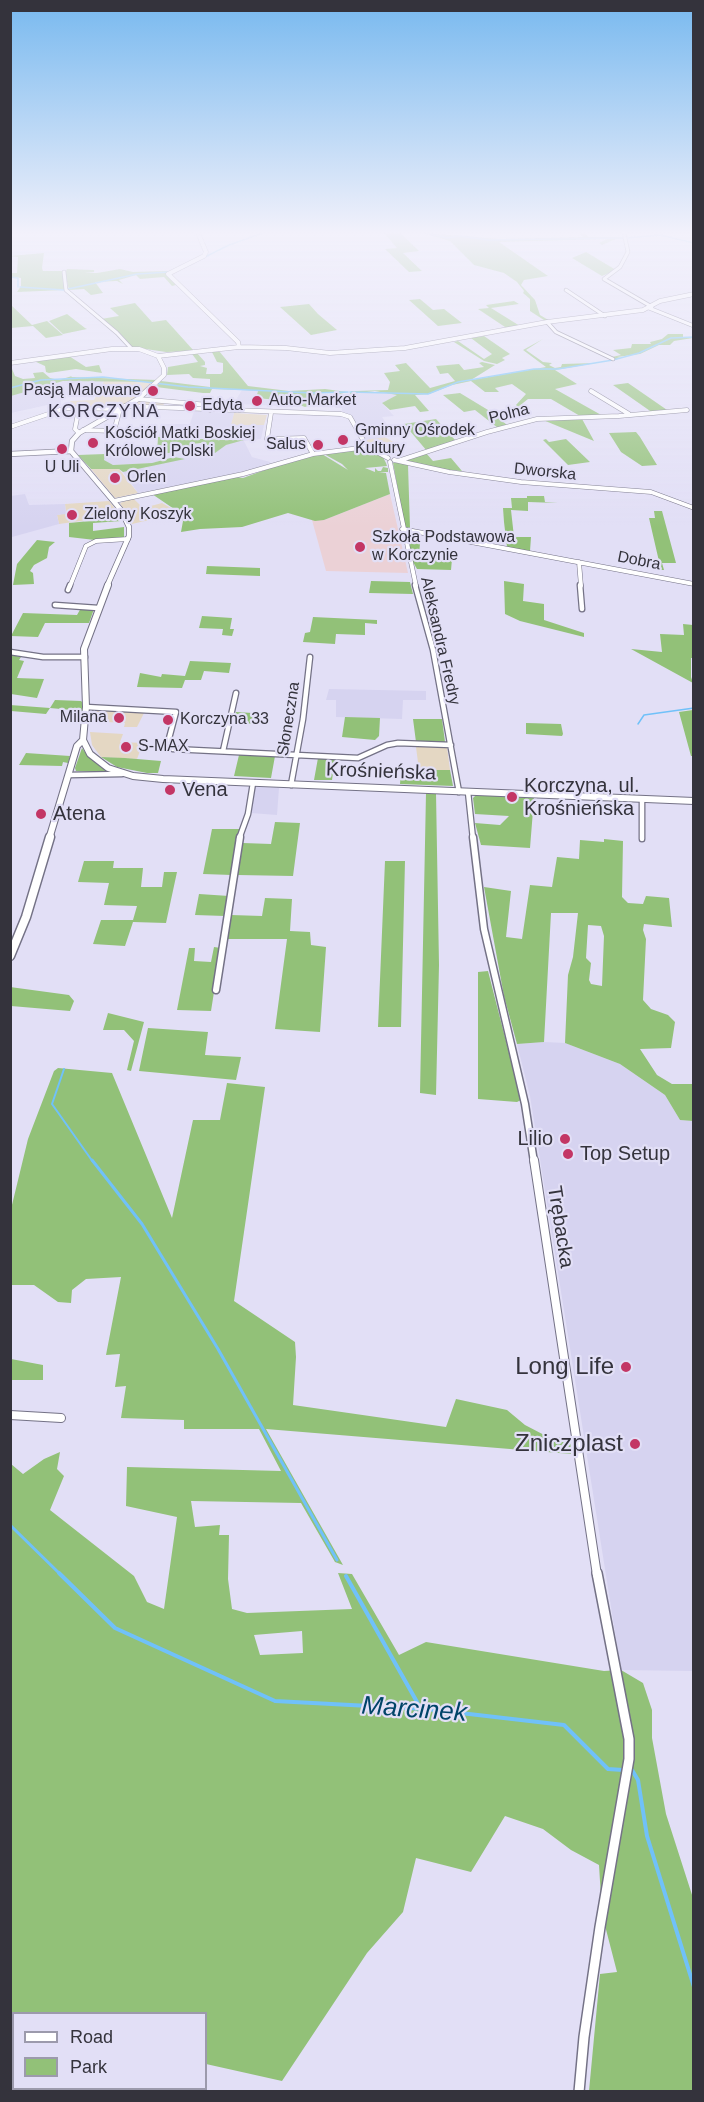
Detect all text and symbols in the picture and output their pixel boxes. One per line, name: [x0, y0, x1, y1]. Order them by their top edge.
place label: Pasją Malowane: [24, 381, 141, 401]
marker: Pasją Malowane: [146, 384, 160, 398]
place label: Auto-Market: [269, 391, 356, 411]
marker: Auto-Market: [250, 394, 264, 408]
place label: Edyta: [202, 396, 243, 416]
marker: Edyta: [183, 399, 197, 413]
street label: Polna: [487, 400, 531, 428]
district label: KORCZYNA: [48, 401, 160, 423]
place label: Gminny Ośrodek Kultury: [355, 421, 475, 459]
place label: Kościół Matki Boskiej Królowej Polski: [105, 424, 255, 462]
marker: Gminny Ośrodek Kultury: [336, 433, 350, 447]
place label: Salus: [266, 435, 306, 455]
marker: Kościół Matki Boskiej Królowej Polski: [86, 436, 100, 450]
marker: Salus: [311, 438, 325, 452]
marker: U Uli: [55, 442, 69, 456]
place label: U Uli: [45, 458, 79, 478]
street label: Dworska: [513, 459, 577, 485]
place label: Orlen: [127, 468, 166, 488]
marker: Orlen: [108, 471, 122, 485]
place label: Zielony Koszyk: [84, 505, 192, 525]
marker: Zielony Koszyk: [65, 508, 79, 522]
place label: Szkoła Podstawowa w Korczynie: [372, 528, 515, 566]
marker: Szkoła Podstawowa w Korczynie: [353, 540, 367, 554]
street label: Dobra: [616, 547, 662, 575]
street label: Aleksandra Fredry: [416, 575, 464, 707]
street label: Słoneczna: [274, 681, 304, 757]
place label: Milana: [60, 708, 107, 728]
place label: Korczyna 33: [180, 710, 269, 730]
marker: Milana: [112, 711, 126, 725]
marker: Korczyna 33: [161, 713, 175, 727]
place label: S-MAX: [138, 737, 189, 757]
marker: S-MAX: [119, 740, 133, 754]
street label: Krośnieńska: [326, 758, 436, 786]
place label: Korczyna, ul. Krośnieńska: [524, 774, 640, 821]
place label: Vena: [182, 778, 228, 802]
marker: Vena: [163, 783, 177, 797]
marker: Korczyna, ul. Krośnieńska: [505, 790, 519, 804]
place label: Atena: [53, 802, 105, 826]
marker: Atena: [34, 807, 48, 821]
place label: Lilio: [517, 1127, 553, 1151]
marker: Lilio: [558, 1132, 572, 1146]
place label: Top Setup: [580, 1142, 670, 1166]
marker: Top Setup: [561, 1147, 575, 1161]
street label: Trębacka: [542, 1184, 578, 1270]
place label: Long Life: [515, 1353, 614, 1381]
marker: Long Life: [619, 1360, 633, 1374]
place label: Zniczplast: [515, 1430, 623, 1458]
marker: Zniczplast: [628, 1437, 642, 1451]
water label: Marcinek: [360, 1691, 468, 1729]
legend: [12, 2012, 207, 2090]
text: Road: [70, 2027, 113, 2047]
text: Park: [70, 2057, 107, 2077]

